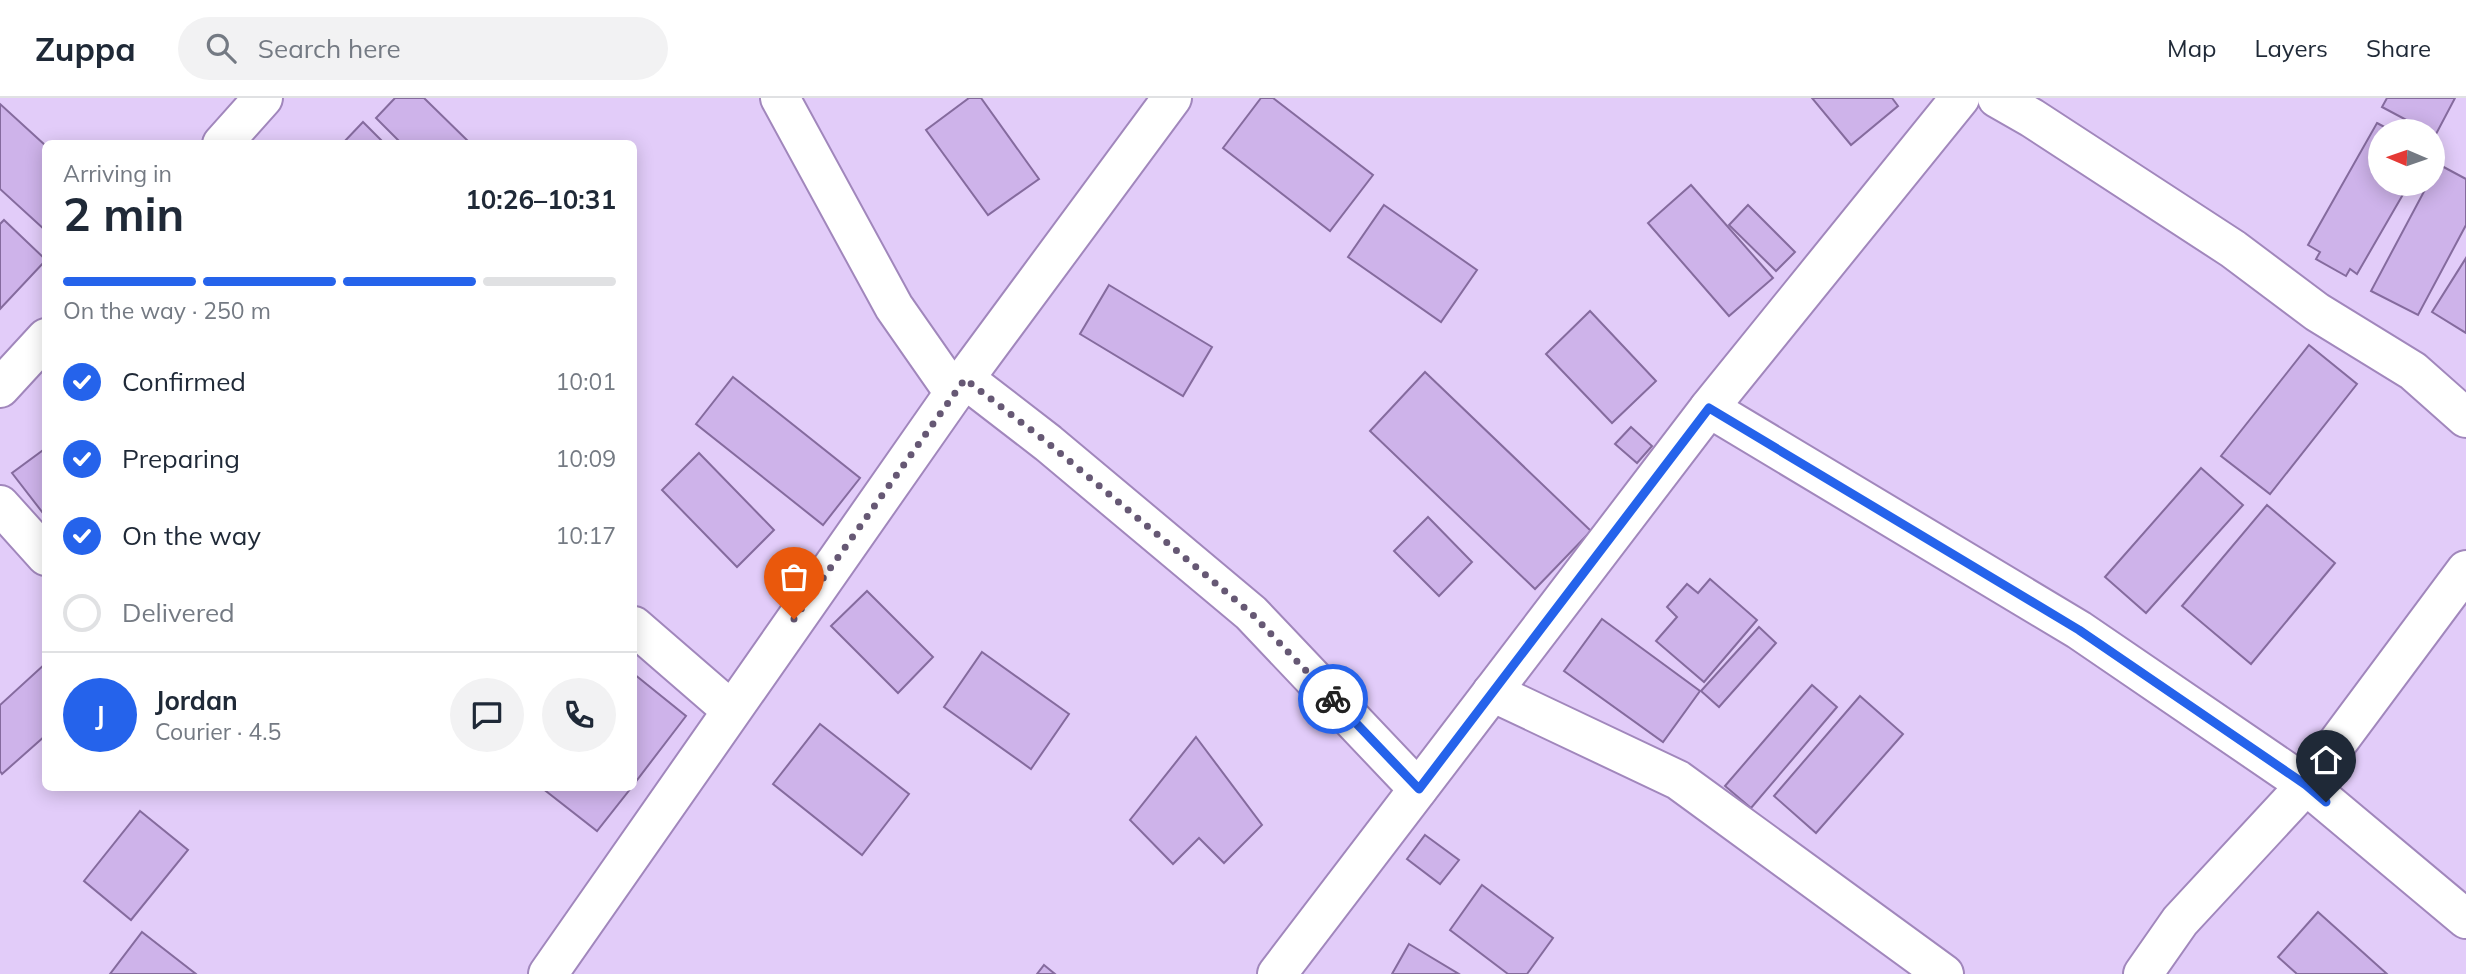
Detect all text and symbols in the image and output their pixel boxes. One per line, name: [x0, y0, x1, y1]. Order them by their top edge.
search box: [178, 17, 668, 80]
text: Zuppa: [35, 28, 136, 69]
icon: search: [202, 29, 240, 67]
text: Search here: [258, 32, 401, 65]
text: Map: [2167, 33, 2216, 63]
text: Layers: [2254, 33, 2328, 63]
text: Share: [2366, 33, 2431, 63]
north arrow: [2368, 119, 2445, 196]
map controls: [2368, 119, 2445, 196]
text: Arriving in: [63, 159, 172, 188]
text: 10:26–10:31: [465, 183, 616, 216]
text: 2 min: [63, 185, 184, 243]
text: On the way · 250 m: [63, 296, 271, 325]
icon: check: [63, 363, 101, 401]
text: Confirmed: [122, 365, 246, 398]
text: 10:01: [556, 367, 616, 396]
icon: check: [63, 440, 101, 478]
text: Preparing: [122, 442, 240, 475]
text: 10:09: [556, 444, 616, 473]
icon: check: [63, 517, 101, 555]
text: On the way: [122, 519, 261, 552]
text: 10:17: [556, 521, 616, 550]
pin: [764, 547, 824, 619]
icon: bag: [775, 558, 813, 596]
text: Delivered: [122, 596, 235, 629]
courier: [1298, 664, 1368, 734]
button: chat: [450, 678, 524, 752]
button: phone: [542, 678, 616, 752]
icon: bike: [1314, 680, 1352, 718]
text: Jordan: [155, 684, 238, 717]
text: J: [95, 699, 105, 732]
text: Courier · 4.5: [155, 717, 281, 746]
pin: [2296, 730, 2356, 802]
icon: home: [2307, 741, 2345, 779]

